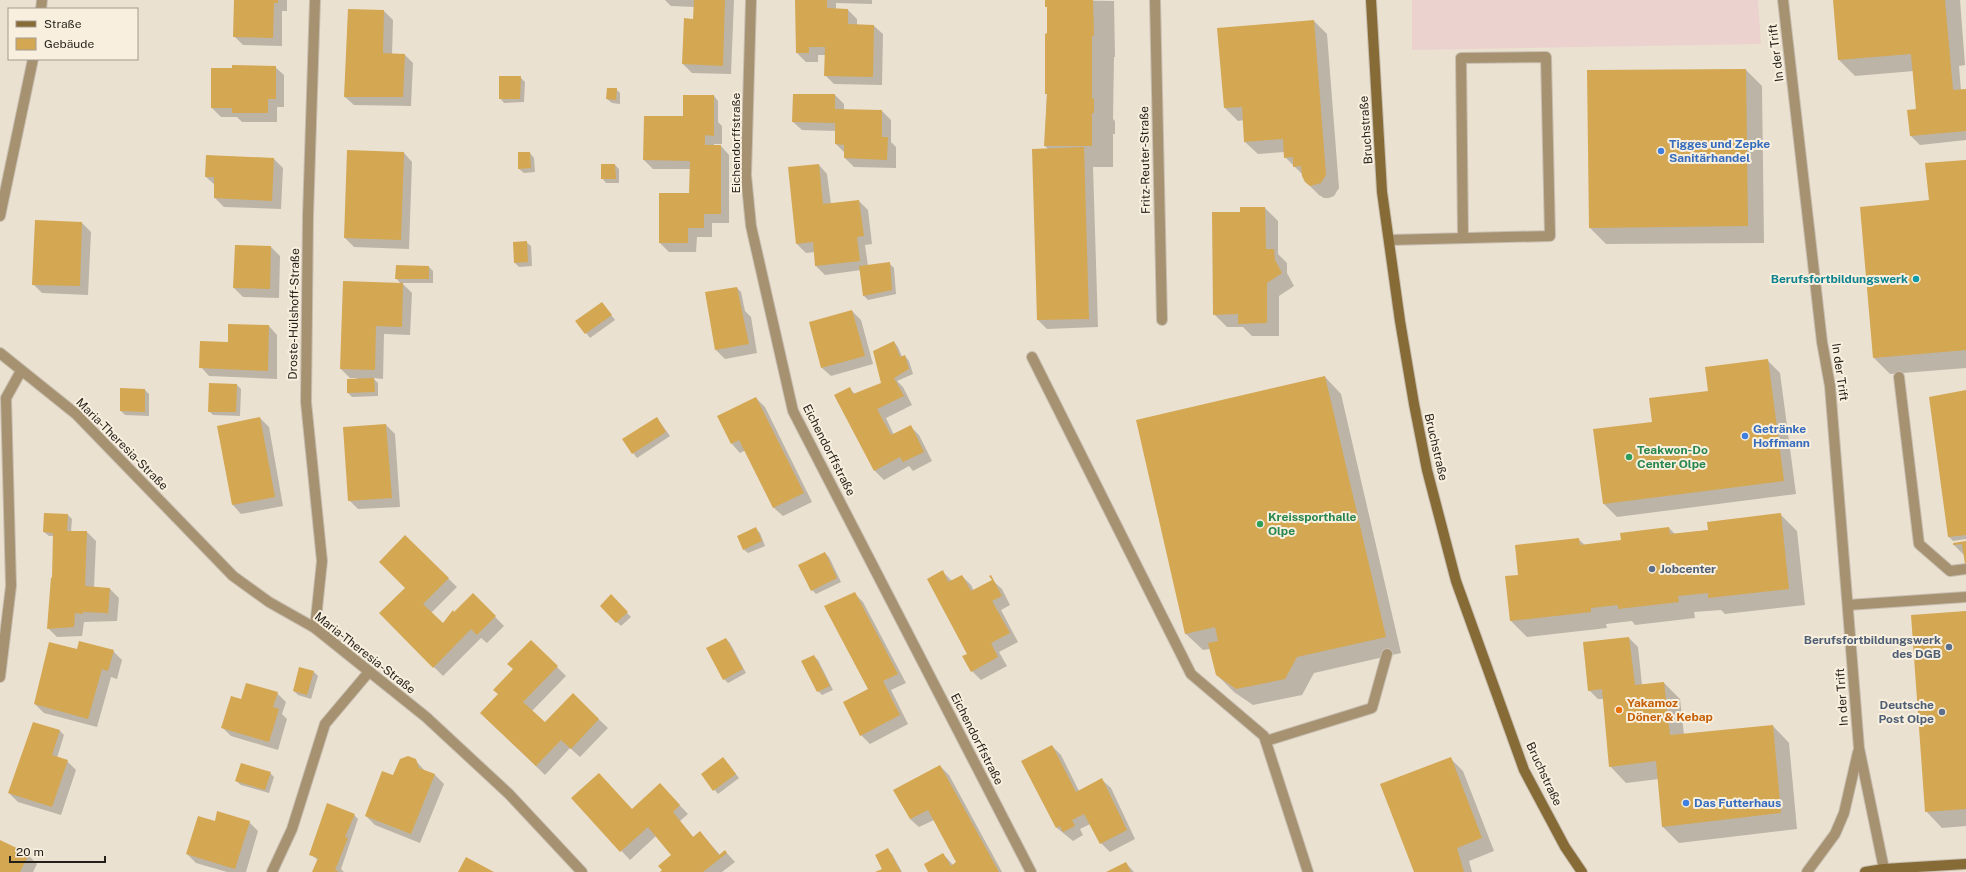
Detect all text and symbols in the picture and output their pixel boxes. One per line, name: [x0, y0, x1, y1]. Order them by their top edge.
legend: [8, 8, 138, 60]
text: Straße: [44, 17, 82, 31]
street label: In der Trift: [1765, 23, 1786, 83]
text: Gebäude: [44, 37, 94, 51]
street label: Eichendorffstraße: [729, 92, 743, 193]
street label: Bruchstraße: [1357, 95, 1375, 165]
street label: Fritz-Reuter-Straße: [1137, 106, 1153, 214]
place label: Tigges und Zepke Sanitärhandel: [1669, 137, 1770, 165]
marker: Tigges und Zepke Sanitärhandel: [1656, 146, 1666, 156]
street label: Droste-Hülshoff-Straße: [286, 248, 302, 380]
place label: Berufsfortbildungswerk: [1771, 272, 1908, 286]
marker: Berufsfortbildungswerk: [1911, 274, 1921, 284]
street label: In der Trift: [1829, 342, 1851, 402]
street label: Maria-Theresia-Straße: [73, 395, 171, 493]
street label: Eichendorffstraße: [800, 402, 858, 498]
street label: Bruchstraße: [1421, 412, 1451, 482]
place label: Getränke Hoffmann: [1753, 422, 1810, 450]
marker: Getränke Hoffmann: [1740, 431, 1750, 441]
place label: Teakwon-Do Center Olpe: [1637, 443, 1708, 471]
marker: Teakwon-Do Center Olpe: [1624, 452, 1634, 462]
place label: Kreissporthalle Olpe: [1268, 510, 1357, 538]
marker: Kreissporthalle Olpe: [1255, 519, 1265, 529]
place label: Jobcenter: [1660, 562, 1716, 576]
marker: Jobcenter: [1647, 564, 1657, 574]
street label: Maria-Theresia-Straße: [312, 609, 418, 697]
place label: Berufsfortbildungswerk des DGB: [1804, 633, 1941, 661]
marker: Berufsfortbildungswerk des DGB: [1944, 642, 1954, 652]
street label: In der Trift: [1833, 667, 1851, 726]
street label: Eichendorffstraße: [948, 691, 1006, 787]
place label: Yakamoz Döner & Kebap: [1627, 696, 1713, 724]
place label: Deutsche Post Olpe: [1878, 698, 1934, 726]
marker: Yakamoz Döner & Kebap: [1614, 705, 1624, 715]
marker: Deutsche Post Olpe: [1937, 707, 1947, 717]
street label: Bruchstraße: [1523, 740, 1565, 808]
place label: Das Futterhaus: [1694, 796, 1781, 810]
marker: Das Futterhaus: [1681, 798, 1691, 808]
scale bar: [10, 838, 105, 864]
text: 20 m: [16, 845, 44, 859]

